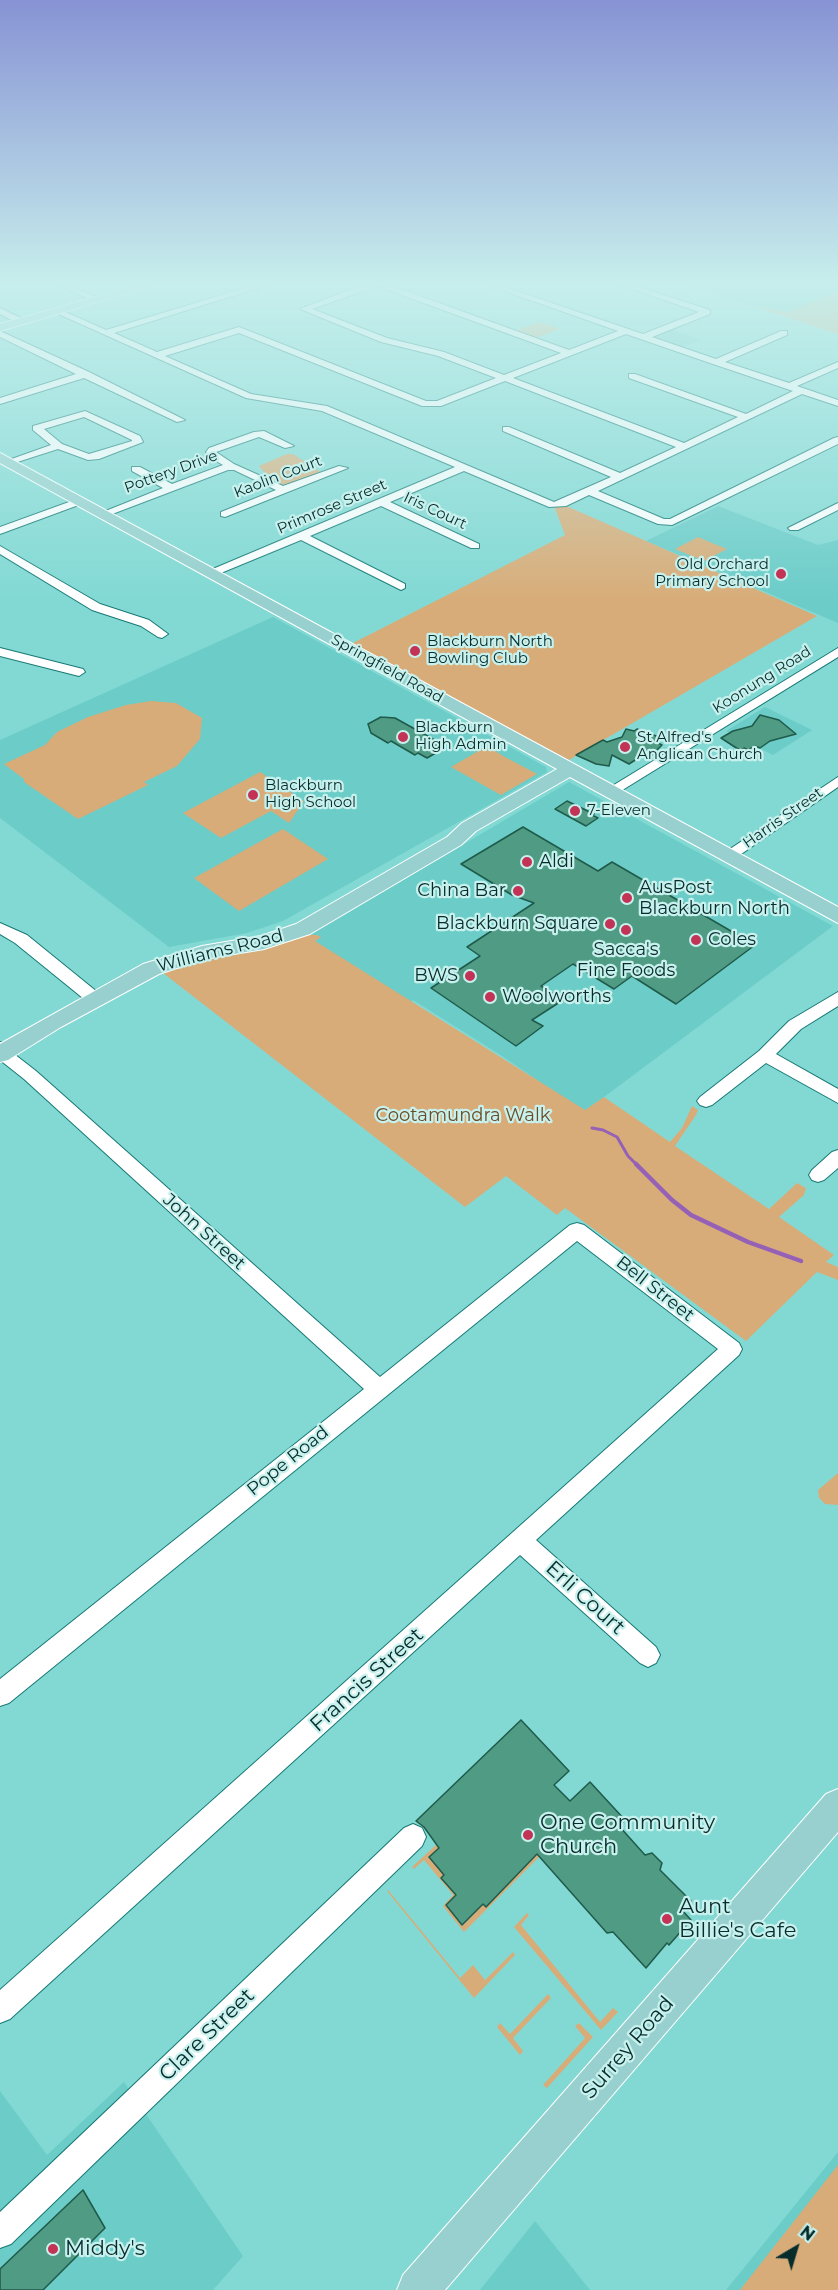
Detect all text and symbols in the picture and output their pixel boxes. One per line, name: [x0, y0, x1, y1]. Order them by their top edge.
street label: Pottery Drive: [122, 447, 220, 497]
street label: Kaolin Court: [231, 452, 325, 502]
street label: Primrose Street: [275, 476, 389, 538]
street label: Iris Court: [400, 489, 470, 533]
place label: Old Orchard Primary School: [655, 556, 769, 591]
marker: Old Orchard Primary School: [774, 567, 788, 581]
street label: Springfield Road: [328, 631, 446, 707]
place label: Blackburn North Bowling Club: [427, 633, 553, 668]
street label: Koonung Road: [709, 642, 815, 718]
marker: Blackburn North Bowling Club: [408, 644, 422, 658]
place label: Blackburn High Admin: [415, 719, 507, 754]
place label: St Alfred's Anglican Church: [637, 729, 763, 764]
marker: Blackburn High Admin: [396, 730, 410, 744]
marker: St Alfred's Anglican Church: [618, 740, 632, 754]
place label: Blackburn High School: [265, 777, 356, 812]
street label: Harris Street: [740, 784, 826, 852]
marker: Blackburn High School: [246, 788, 260, 802]
place label: 7-Eleven: [587, 802, 651, 820]
marker: 7-Eleven: [568, 804, 582, 818]
place label: Aldi: [539, 851, 574, 873]
marker: Aldi: [520, 855, 534, 869]
place label: AusPost Blackburn North: [639, 877, 790, 920]
place label: China Bar: [417, 880, 506, 902]
marker: China Bar: [511, 884, 525, 898]
marker: AusPost Blackburn North: [620, 891, 634, 905]
place label: Blackburn Square: [436, 913, 598, 935]
marker: Blackburn Square: [603, 917, 617, 931]
marker: Sacca's Fine Foods: [619, 923, 633, 937]
street label: Williams Road: [155, 925, 285, 977]
place label: Coles: [708, 929, 756, 951]
marker: Coles: [689, 933, 703, 947]
place label: Sacca's Fine Foods: [577, 939, 675, 982]
place label: BWS: [414, 965, 458, 987]
marker: BWS: [463, 969, 477, 983]
place label: Woolworths: [502, 986, 611, 1008]
marker: Woolworths: [483, 990, 497, 1004]
park label: Cootamundra Walk: [375, 1105, 551, 1127]
street label: John Street: [158, 1189, 250, 1275]
street label: Bell Street: [612, 1252, 698, 1326]
street label: Pope Road: [243, 1422, 333, 1500]
street label: Erli Court: [540, 1556, 630, 1640]
street label: Francis Street: [305, 1623, 429, 1737]
place label: One Community Church: [540, 1810, 715, 1860]
marker: One Community Church: [521, 1828, 535, 1842]
place label: Aunt Billie's Cafe: [679, 1894, 796, 1944]
marker: Aunt Billie's Cafe: [660, 1912, 674, 1926]
street label: Clare Street: [154, 1983, 260, 2087]
street label: Surrey Road: [577, 1992, 679, 2104]
north arrow: [766, 2218, 826, 2278]
text: N: [796, 2222, 818, 2245]
place label: Middy's: [65, 2236, 145, 2262]
marker: Middy's: [46, 2242, 60, 2256]

